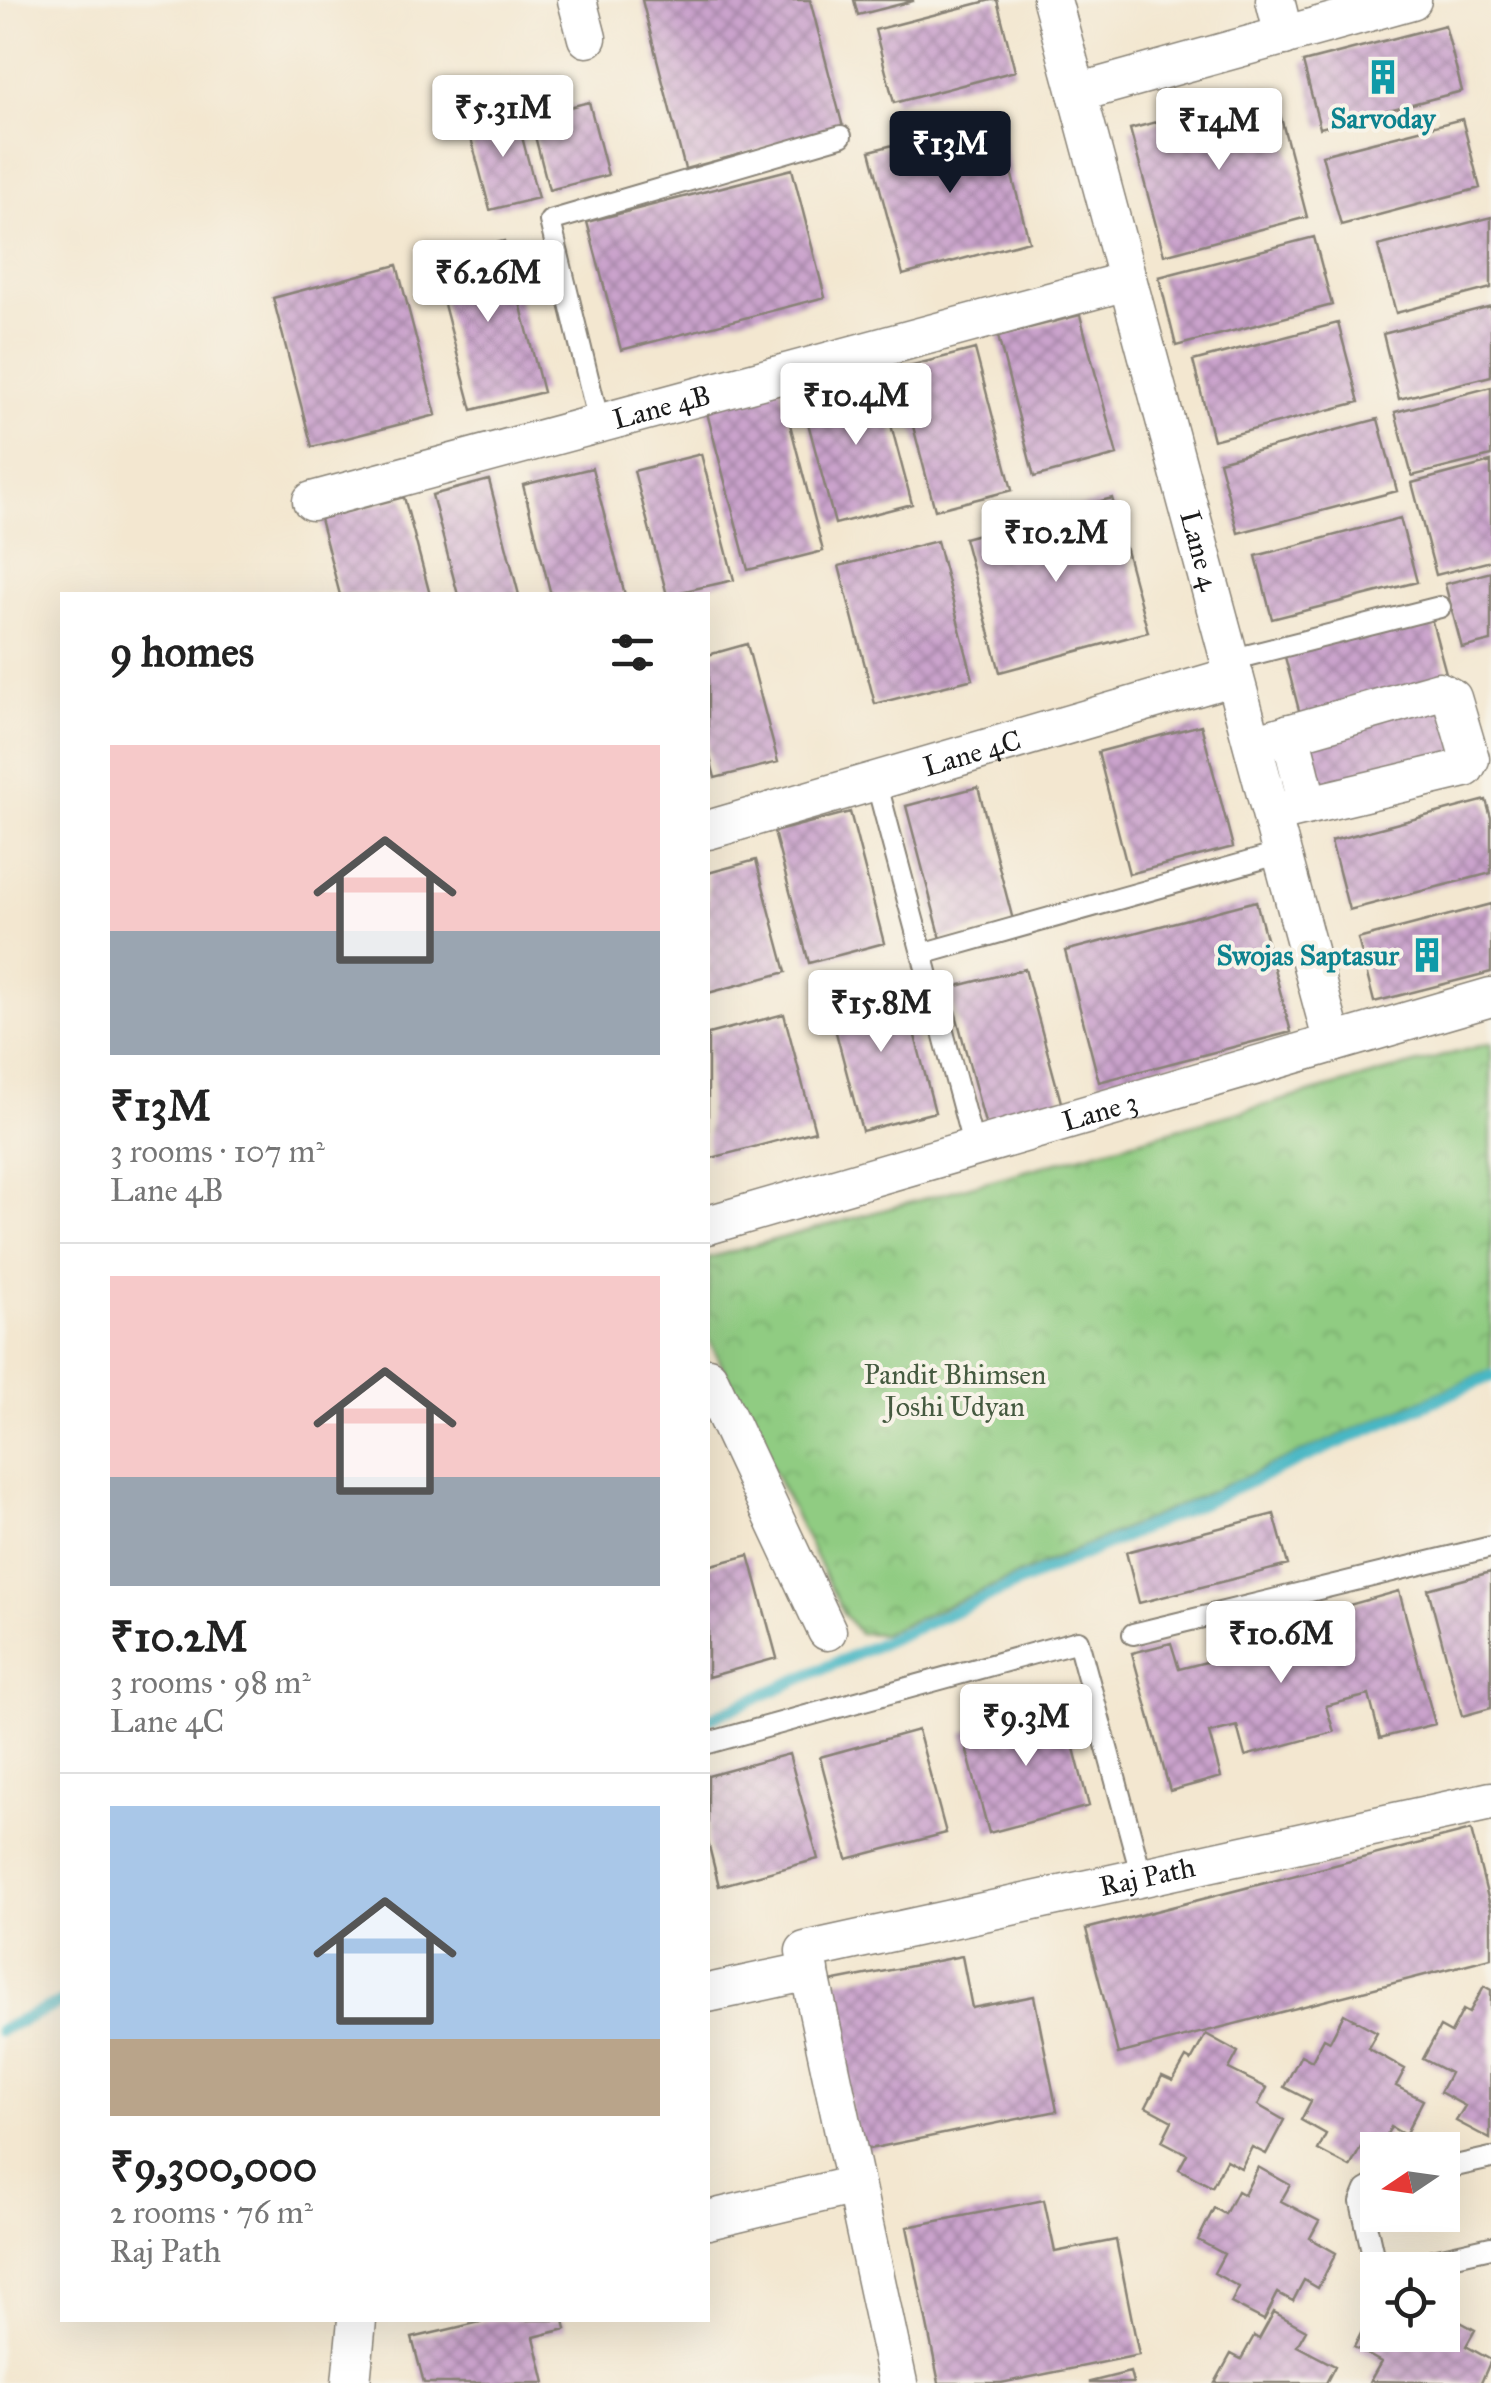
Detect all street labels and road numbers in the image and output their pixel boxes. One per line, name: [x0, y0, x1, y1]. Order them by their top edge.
street label: Lane 4B: [609, 377, 714, 437]
street label: Lane 4: [1172, 507, 1228, 595]
street label: Lane 4C: [919, 722, 1025, 784]
street label: Lane 3: [1058, 1084, 1142, 1139]
street label: Raj Path: [1096, 1849, 1199, 1904]

